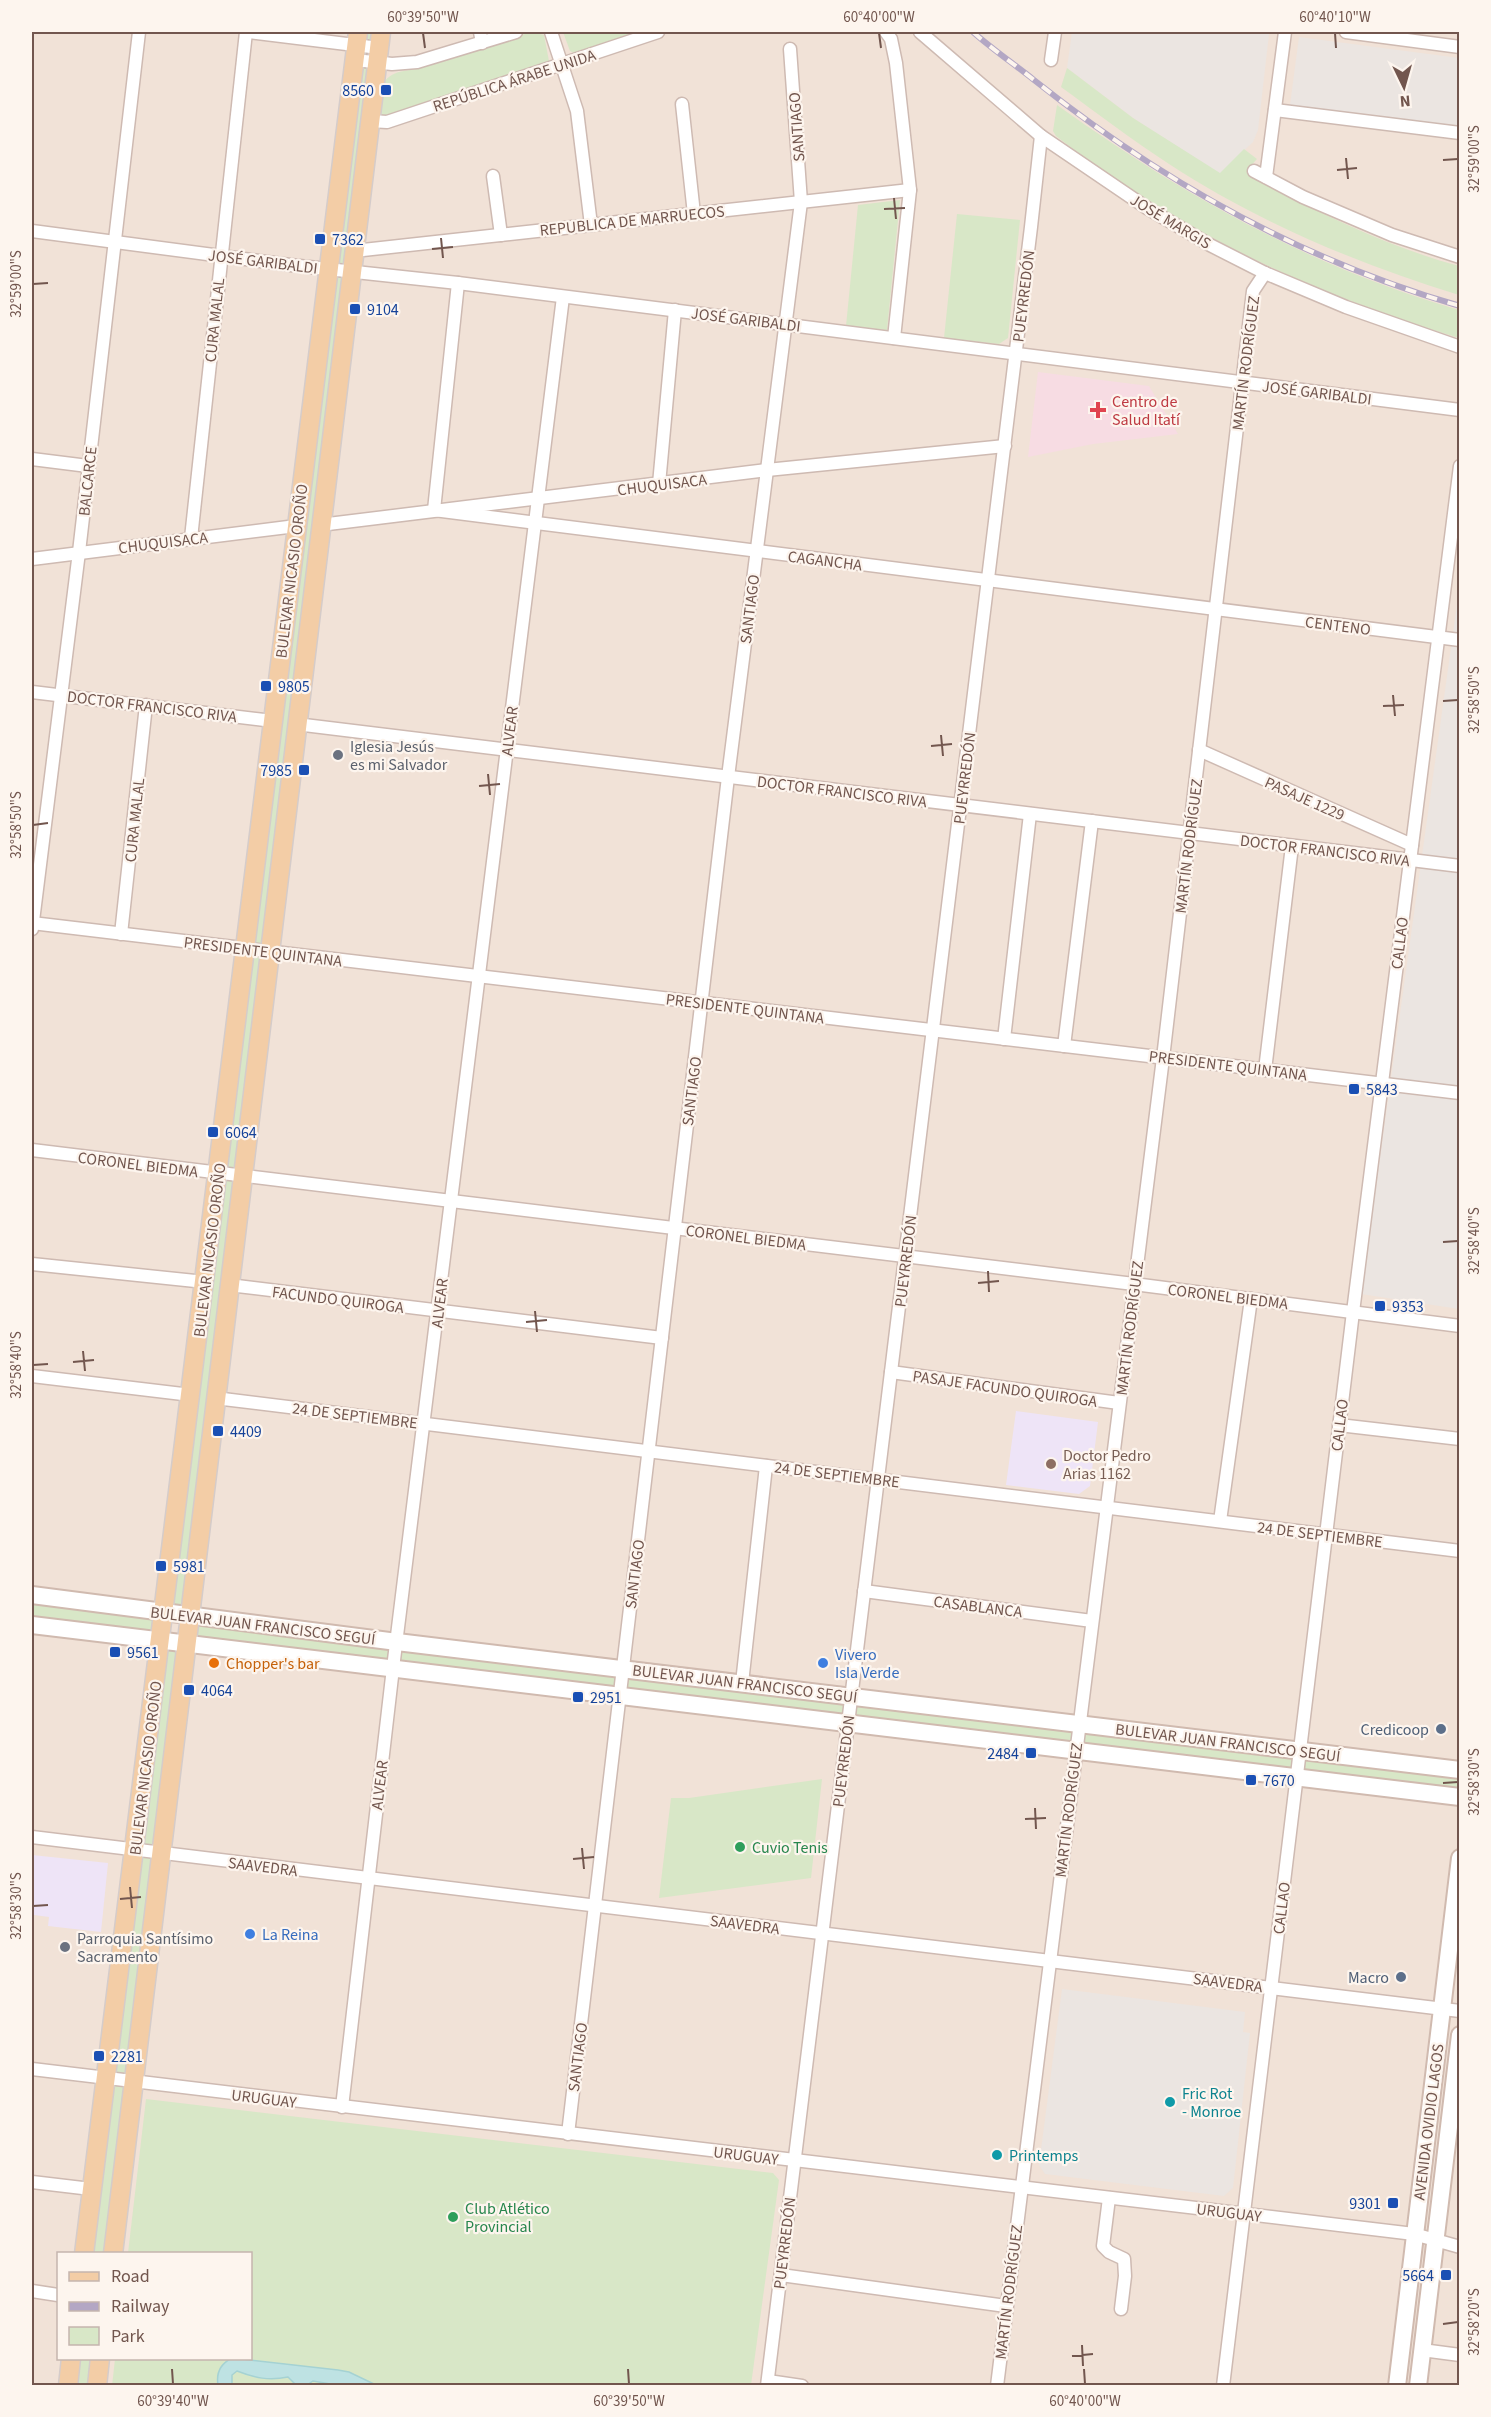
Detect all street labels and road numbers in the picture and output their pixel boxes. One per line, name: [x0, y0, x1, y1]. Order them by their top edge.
street label: REPÚBLICA ÁRABE UNIDA: [430, 44, 599, 118]
street label: SANTIAGO: [784, 92, 810, 162]
street label: JOSÉ MARGIS: [1126, 189, 1215, 255]
street label: REPUBLICA DE MARRUECOS: [538, 200, 726, 242]
street label: JOSÉ GARIBALDI: [207, 244, 319, 280]
street label: PUEYRREDÓN: [1007, 249, 1041, 344]
street label: CURA MALAL: [200, 277, 230, 363]
street label: MARTÍN RODRÍGUEZ: [1227, 294, 1265, 432]
street label: JOSÉ GARIBALDI: [690, 302, 802, 338]
street label: JOSÉ GARIBALDI: [1261, 375, 1373, 411]
street label: BALCARCE: [73, 445, 103, 517]
street label: CHUQUISACA: [616, 469, 708, 501]
street label: BULEVAR NICASIO OROÑO: [270, 483, 314, 659]
street label: CHUQUISACA: [117, 527, 209, 559]
street label: CAGANCHA: [786, 546, 864, 577]
street label: SANTIAGO: [735, 573, 765, 645]
street label: CENTENO: [1304, 611, 1372, 641]
street label: DOCTOR FRANCISCO RIVA: [66, 686, 238, 728]
street label: ALVEAR: [496, 705, 524, 757]
street label: PUEYRREDÓN: [948, 731, 982, 826]
street label: DOCTOR FRANCISCO RIVA: [756, 771, 928, 813]
street label: PASAJE 1229: [1261, 772, 1348, 826]
street label: CURA MALAL: [120, 777, 150, 863]
street label: MARTÍN RODRÍGUEZ: [1170, 777, 1208, 915]
street label: DOCTOR FRANCISCO RIVA: [1239, 830, 1411, 872]
street label: CALLAO: [1386, 916, 1414, 971]
street label: PRESIDENTE QUINTANA: [182, 931, 344, 973]
street label: PRESIDENTE QUINTANA: [664, 988, 826, 1030]
street label: PRESIDENTE QUINTANA: [1147, 1045, 1309, 1087]
street label: SANTIAGO: [677, 1055, 707, 1127]
street label: CORONEL BIEDMA: [76, 1147, 200, 1183]
street label: BULEVAR NICASIO OROÑO: [188, 1162, 232, 1338]
street label: PUEYRREDÓN: [889, 1214, 923, 1309]
street label: CORONEL BIEDMA: [684, 1220, 808, 1256]
street label: MARTÍN RODRÍGUEZ: [1111, 1259, 1149, 1397]
street label: ALVEAR: [426, 1277, 454, 1329]
street label: CORONEL BIEDMA: [1166, 1279, 1290, 1315]
street label: FACUNDO QUIROGA: [271, 1281, 405, 1319]
street label: PASAJE FACUNDO QUIROGA: [911, 1365, 1099, 1413]
street label: 24 DE SEPTIEMBRE: [291, 1397, 419, 1435]
street label: CALLAO: [1326, 1398, 1354, 1453]
street label: 24 DE SEPTIEMBRE: [773, 1456, 901, 1494]
street label: 24 DE SEPTIEMBRE: [1256, 1516, 1384, 1554]
street label: SANTIAGO: [620, 1538, 650, 1610]
street label: CASABLANCA: [932, 1591, 1024, 1623]
street label: BULEVAR JUAN FRANCISCO SEGUÍ: [149, 1601, 377, 1651]
street label: BULEVAR JUAN FRANCISCO SEGUÍ: [631, 1659, 859, 1709]
street label: BULEVAR NICASIO OROÑO: [124, 1680, 168, 1856]
street label: PUEYRREDÓN: [827, 1714, 861, 1809]
street label: BULEVAR JUAN FRANCISCO SEGUÍ: [1114, 1718, 1342, 1768]
street label: MARTÍN RODRÍGUEZ: [1050, 1741, 1088, 1879]
street label: ALVEAR: [366, 1759, 394, 1811]
street label: SAAVEDRA: [227, 1852, 299, 1882]
street label: CALLAO: [1268, 1881, 1296, 1936]
street label: SAAVEDRA: [709, 1910, 781, 1940]
street label: SAAVEDRA: [1192, 1968, 1264, 1998]
street label: SANTIAGO: [563, 2021, 593, 2093]
street label: AVENIDA OVIDIO LAGOS: [1408, 2043, 1450, 2202]
street label: URUGUAY: [230, 2084, 298, 2114]
street label: URUGUAY: [712, 2141, 780, 2171]
street label: PUEYRREDÓN: [768, 2196, 802, 2291]
street label: URUGUAY: [1195, 2198, 1263, 2228]
street label: MARTÍN RODRÍGUEZ: [990, 2223, 1028, 2361]

